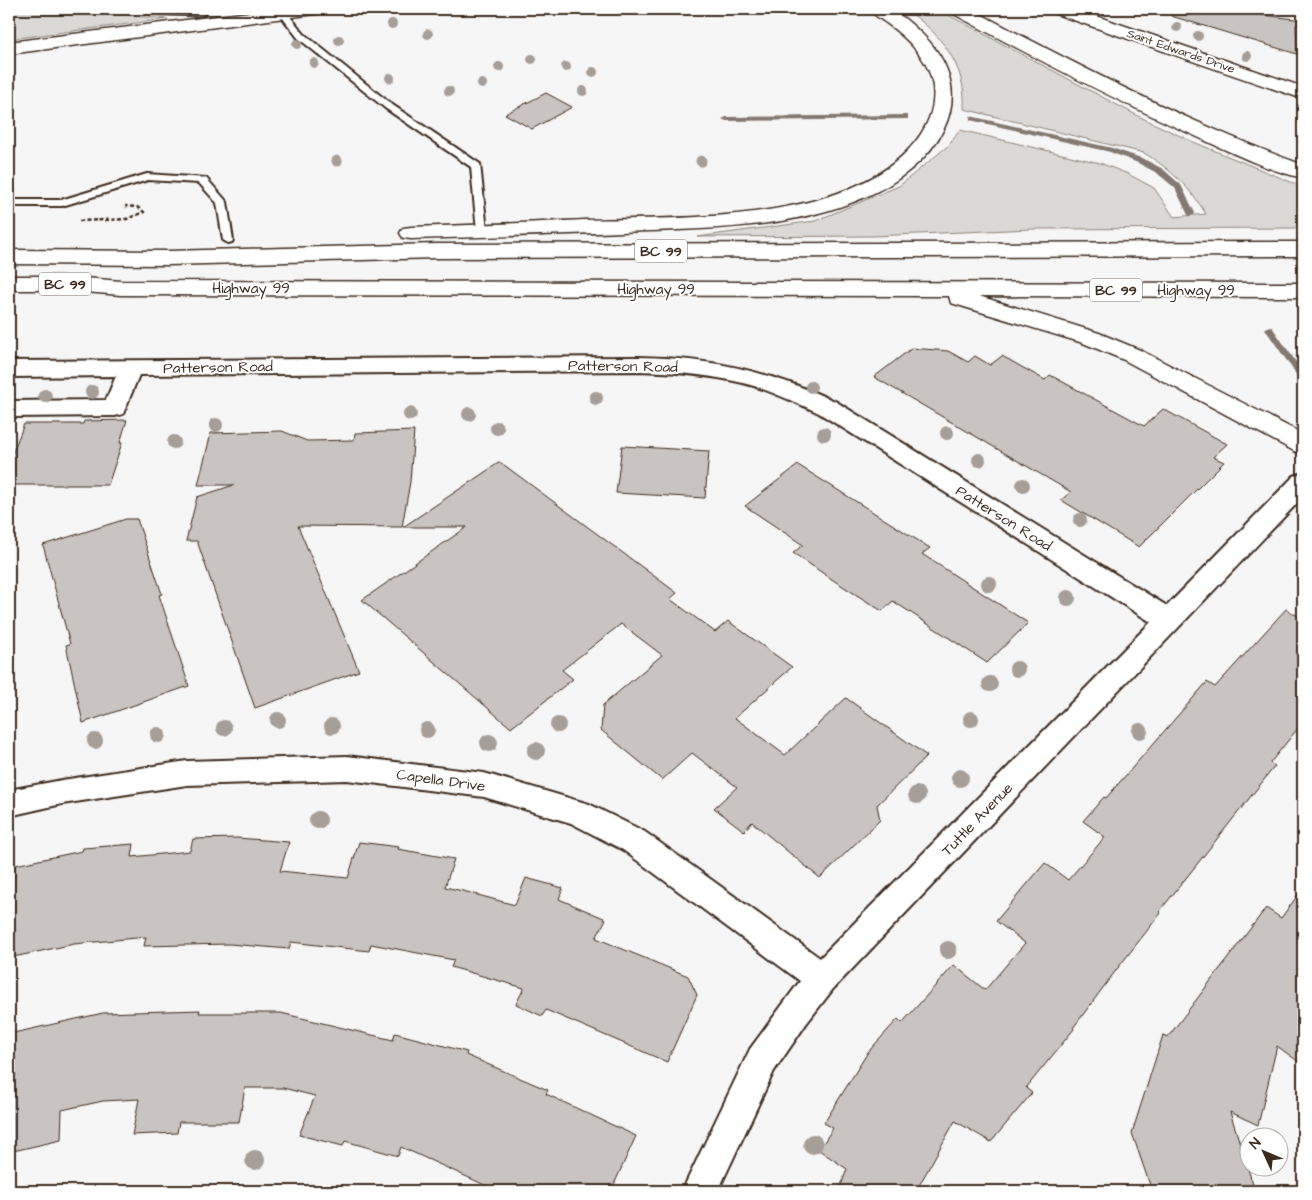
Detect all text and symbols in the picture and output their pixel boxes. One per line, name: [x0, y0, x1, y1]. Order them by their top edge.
street label: Saint Edwards Drive: [1125, 25, 1237, 78]
road number: BC 99: [635, 240, 687, 262]
road number: BC 99: [39, 272, 91, 296]
street label: Highway 99: [212, 278, 290, 300]
road number: BC 99: [1090, 278, 1142, 302]
street label: Highway 99: [617, 279, 695, 301]
street label: Highway 99: [1157, 280, 1235, 302]
street label: Patterson Road: [568, 355, 678, 378]
street label: Patterson Road: [163, 356, 273, 379]
street label: Patterson Road: [952, 480, 1056, 557]
street label: Capella Drive: [395, 764, 487, 797]
street label: Tuttle Avenue: [937, 778, 1018, 861]
north arrow: [1240, 1128, 1290, 1178]
text: N: [1245, 1133, 1266, 1154]

